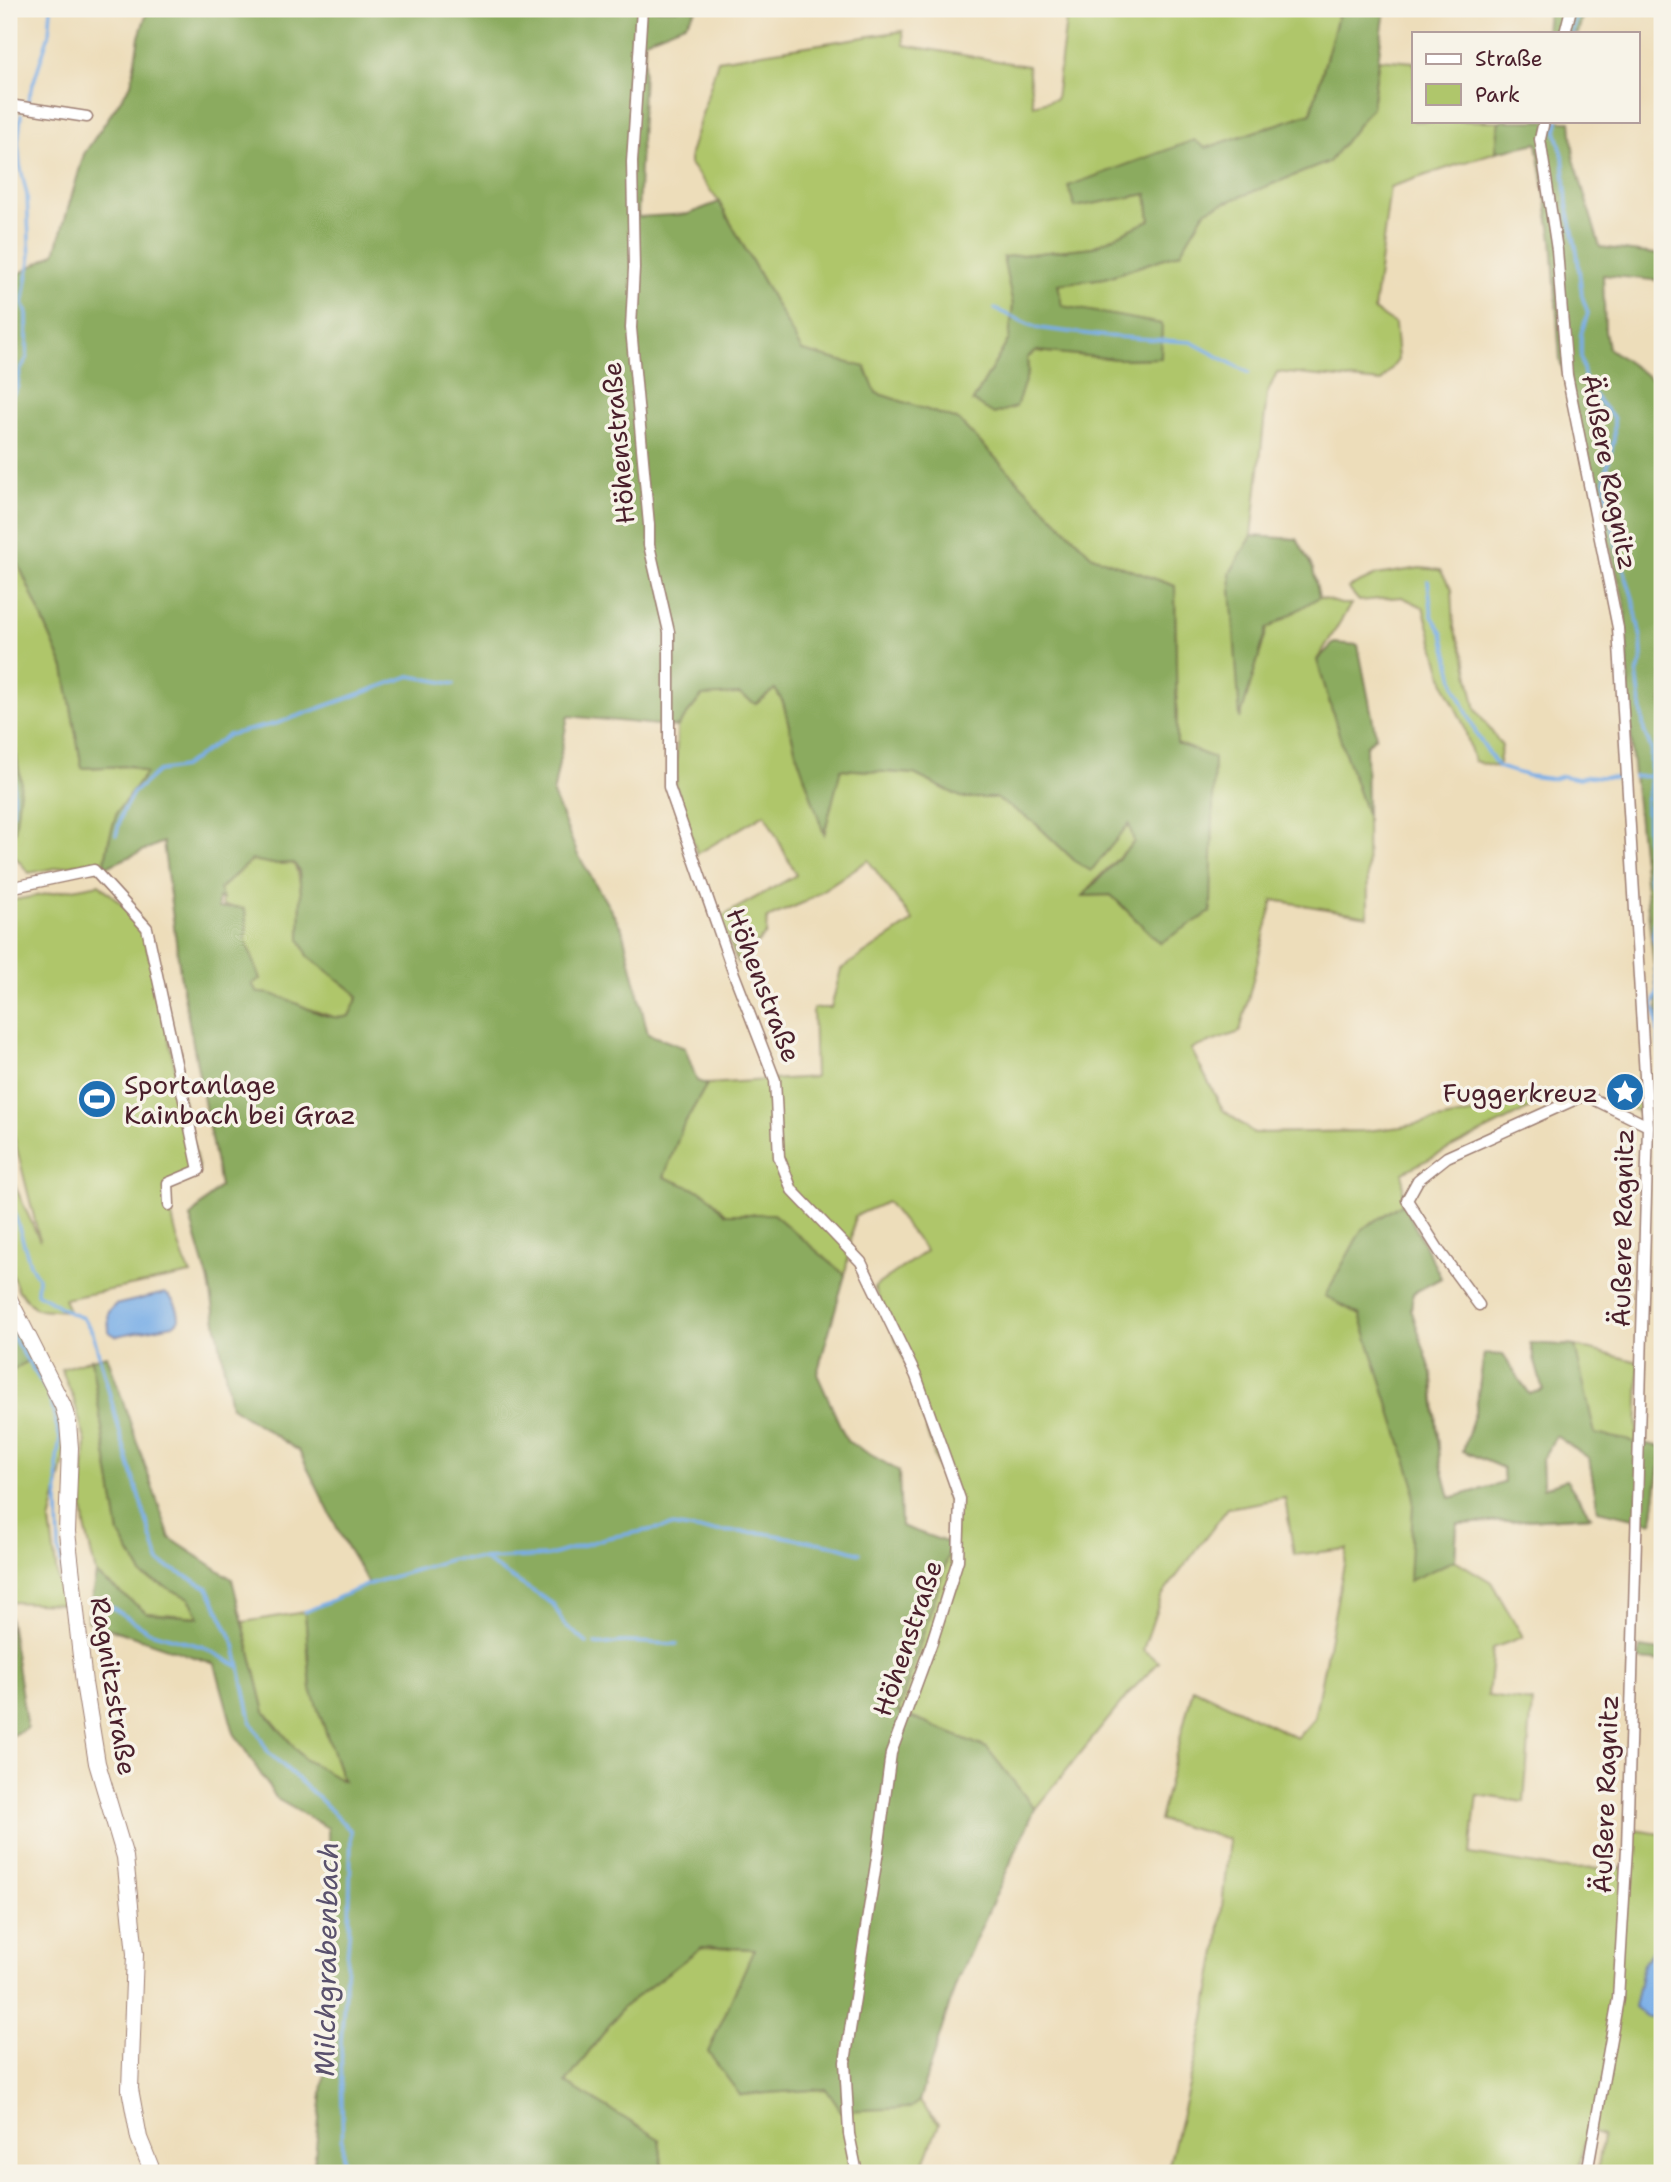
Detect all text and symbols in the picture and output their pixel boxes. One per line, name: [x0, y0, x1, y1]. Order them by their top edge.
legend: [1412, 32, 1640, 122]
text: Straße: [1475, 45, 1543, 73]
text: Park: [1475, 81, 1520, 109]
street label: Höhenstraße: [593, 360, 643, 526]
street label: Äußere Ragnitz: [1574, 371, 1646, 573]
street label: Höhenstraße: [719, 903, 809, 1067]
place label: Sportanlage Kainbach bei Graz: [124, 1067, 356, 1132]
place icon: Fuggerkreuz: [1604, 1071, 1646, 1113]
place label: Fuggerkreuz: [1443, 1075, 1598, 1110]
sports icon: Sportanlage Kainbach bei Graz: [76, 1078, 118, 1120]
street label: Äußere Ragnitz: [1603, 1128, 1641, 1328]
street label: Höhenstraße: [864, 1555, 950, 1721]
street label: Ragnitzstraße: [83, 1594, 145, 1778]
street label: Äußere Ragnitz: [1584, 1694, 1626, 1894]
water label: Milchgrabenbach: [305, 1841, 347, 2077]

